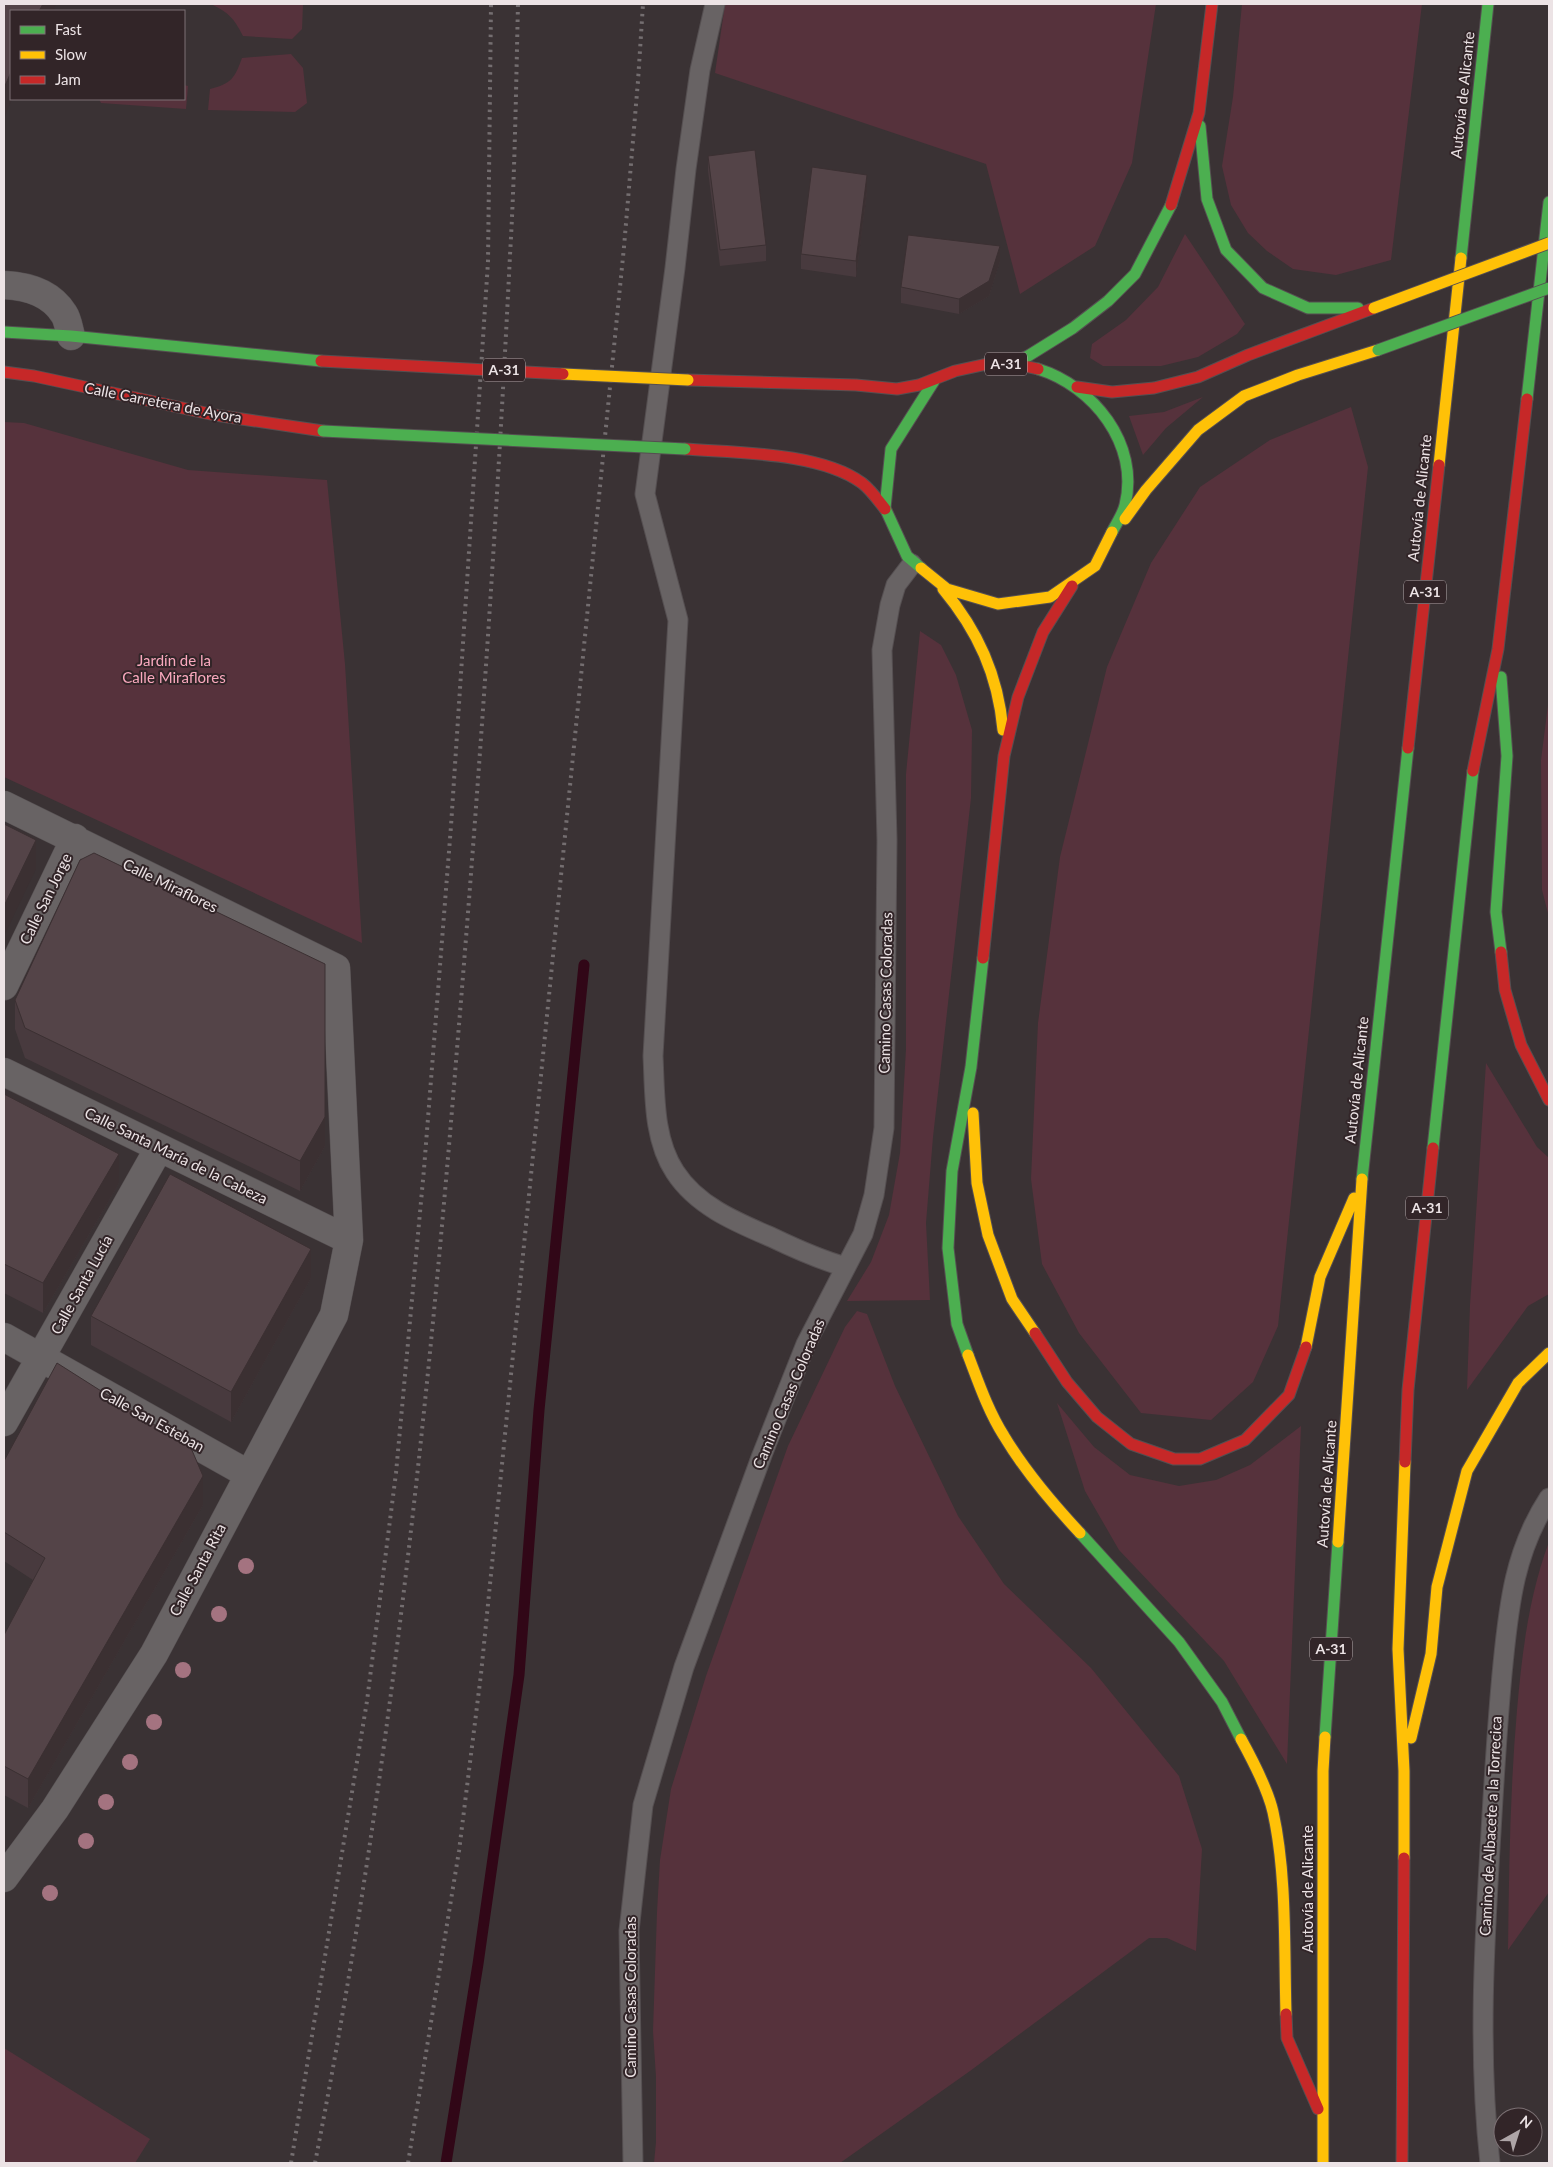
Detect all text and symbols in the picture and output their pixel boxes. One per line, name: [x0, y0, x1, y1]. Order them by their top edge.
legend: [10, 10, 185, 100]
text: Fast: [55, 20, 82, 38]
street label: Autovía de Alicante: [1446, 30, 1478, 159]
text: Slow: [55, 45, 87, 63]
text: Jam: [55, 70, 81, 88]
road number: A-31: [985, 352, 1027, 376]
road number: A-31: [483, 358, 525, 382]
street label: Calle Carretera de Ayora: [83, 378, 244, 426]
street label: Autovía de Alicante: [1403, 433, 1435, 562]
road number: A-31: [1404, 580, 1446, 604]
park label: Jardín de la Calle Miraflores: [122, 651, 226, 686]
street label: Calle San Jorge: [15, 850, 75, 947]
street label: Calle Miraflores: [120, 854, 221, 916]
street label: Camino Casas Coloradas: [875, 912, 895, 1074]
street label: Autovía de Alicante: [1340, 1015, 1372, 1144]
street label: Calle Santa María de la Cabeza: [82, 1103, 271, 1207]
road number: A-31: [1406, 1196, 1448, 1220]
street label: Calle Santa Lucía: [46, 1232, 116, 1337]
street label: Camino Casas Coloradas: [748, 1316, 828, 1471]
street label: Calle San Esteban: [97, 1383, 208, 1455]
street label: Autovía de Alicante: [1313, 1420, 1339, 1548]
street label: Calle Santa Rita: [165, 1520, 229, 1619]
road number: A-31: [1310, 1638, 1352, 1660]
street label: Camino de Albacete a la Torrecica: [1475, 1715, 1505, 1936]
street label: Autovía de Alicante: [1298, 1825, 1316, 1953]
street label: Camino Casas Coloradas: [621, 1916, 639, 2078]
north arrow: [1493, 2107, 1543, 2157]
text: N: [1517, 2112, 1536, 2132]

